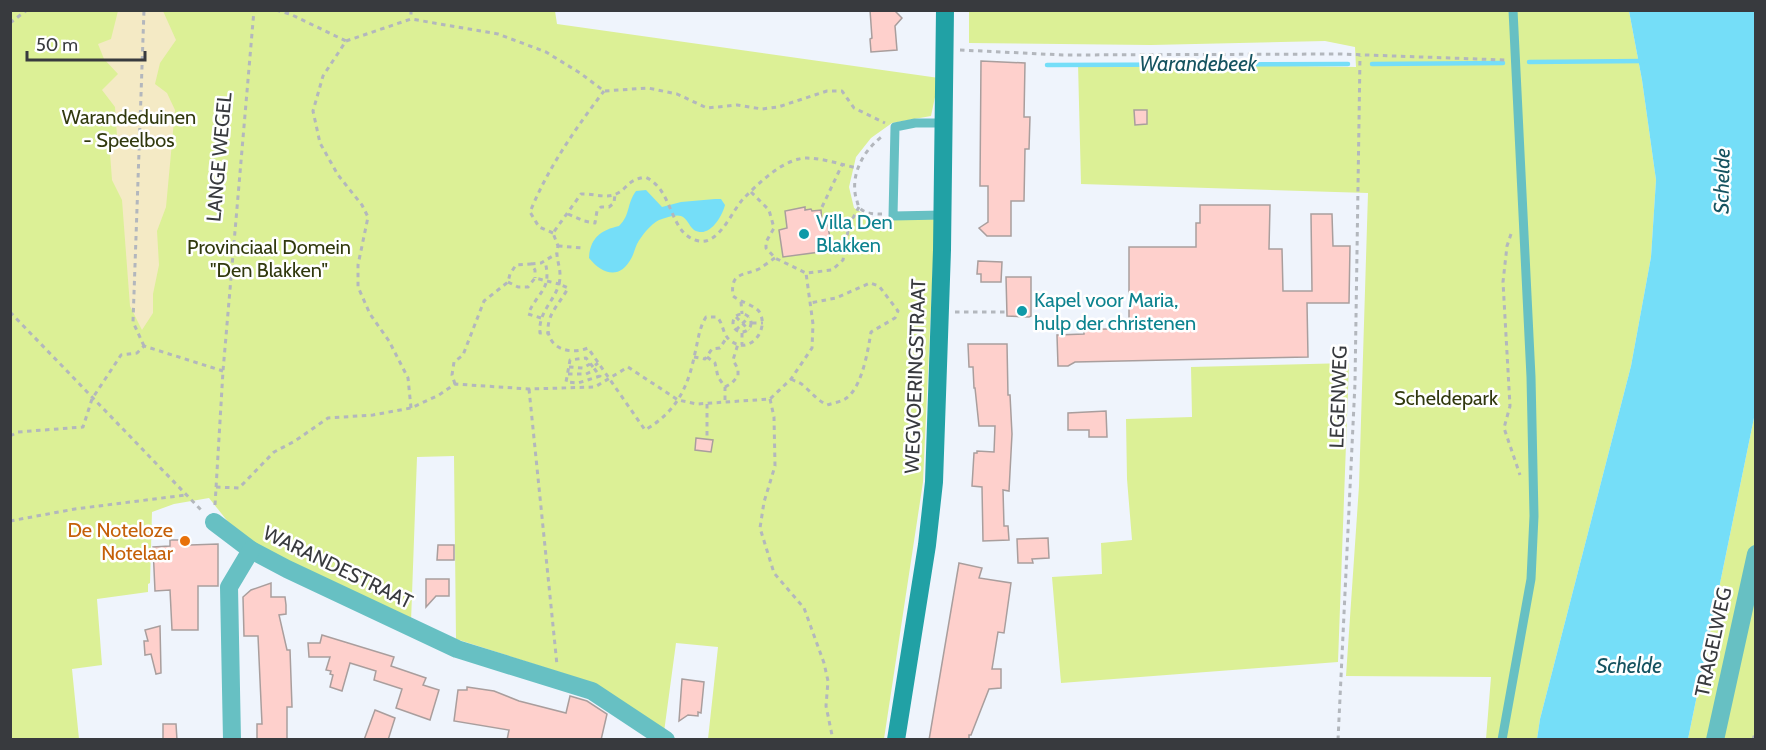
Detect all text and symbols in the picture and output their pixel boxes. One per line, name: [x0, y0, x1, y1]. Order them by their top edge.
scale bar: [27, 24, 146, 62]
text: 50 m: [36, 34, 78, 56]
water label: Warandebeek: [1139, 51, 1258, 76]
street label: LANGE WEGEL: [201, 91, 237, 223]
park label: Warandeduinen - Speelbos: [62, 105, 196, 152]
water label: Schelde: [1708, 148, 1735, 214]
place label: Villa Den Blakken: [816, 210, 893, 257]
marker: Villa Den Blakken: [797, 227, 811, 241]
park label: Provinciaal Domein "Den Blakken": [187, 235, 351, 282]
street label: WEGVOERINGSTRAAT: [900, 278, 930, 474]
place label: Kapel voor Maria, hulp der christenen: [1034, 288, 1196, 335]
marker: Kapel voor Maria, hulp der christenen: [1015, 304, 1029, 318]
street label: LEGENWEG: [1324, 345, 1352, 449]
park label: Scheldepark: [1394, 386, 1498, 410]
place label: De Noteloze Notelaar: [67, 518, 174, 565]
street label: WARANDESTRAAT: [259, 520, 417, 614]
marker: De Noteloze Notelaar: [178, 534, 192, 548]
street label: TRAGELWEG: [1690, 585, 1736, 699]
water label: Schelde: [1596, 653, 1662, 678]

